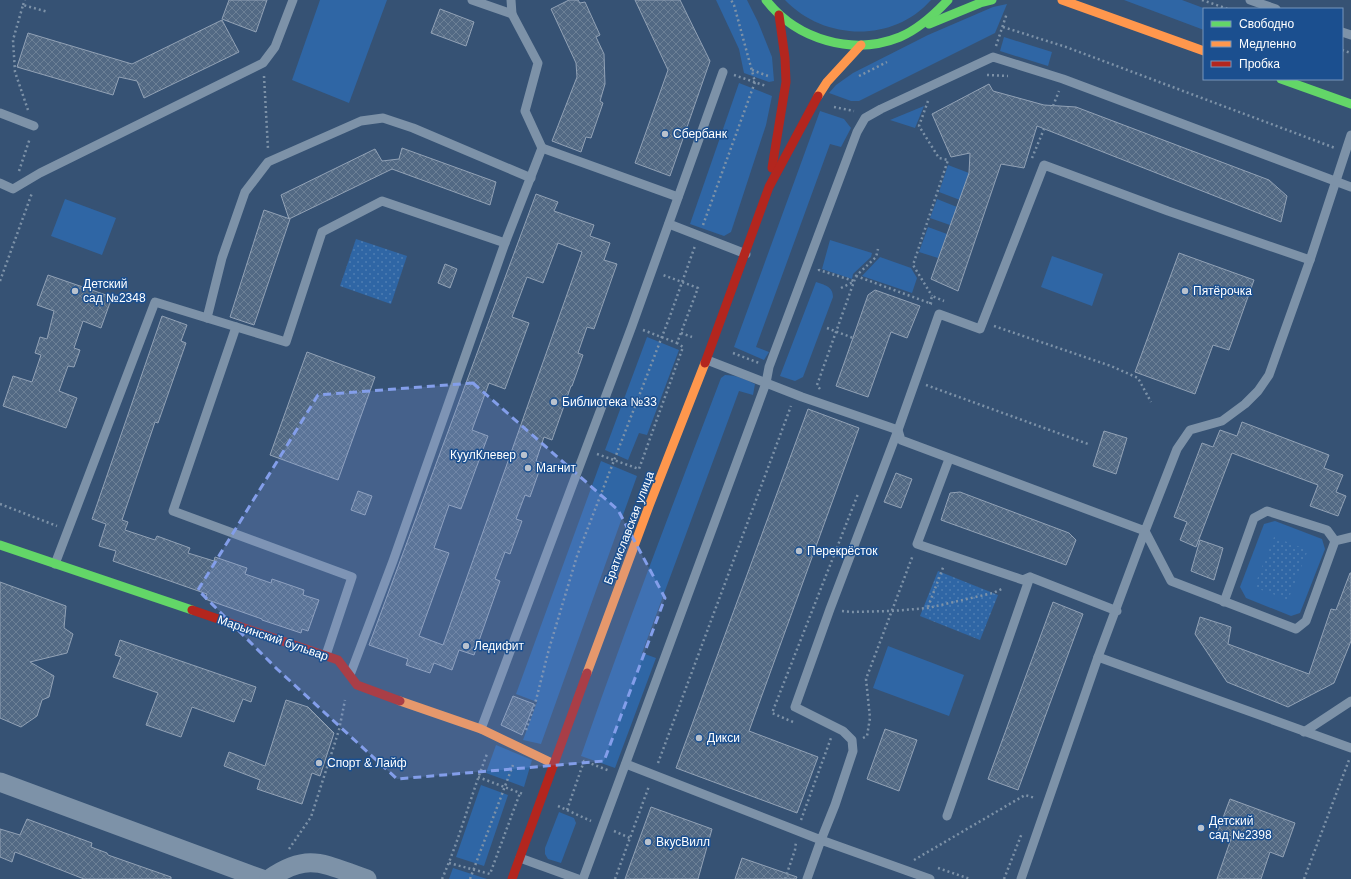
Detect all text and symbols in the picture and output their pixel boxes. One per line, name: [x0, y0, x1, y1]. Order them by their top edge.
legend: [1203, 8, 1343, 80]
text: Свободно: [1239, 17, 1294, 31]
text: Медленно: [1239, 37, 1296, 51]
text: Пробка: [1239, 57, 1280, 71]
place label: Сбербанк: [673, 127, 728, 141]
marker: Сбербанк: [660, 129, 670, 139]
place label: Детский сад №2348: [83, 277, 146, 305]
place label: Пятёрочка: [1193, 284, 1252, 298]
marker: Детский сад №2348: [70, 286, 80, 296]
marker: Пятёрочка: [1180, 286, 1190, 296]
place label: Библиотека №33: [562, 395, 657, 409]
marker: Библиотека №33: [549, 397, 559, 407]
place label: КуулКлевер: [450, 448, 516, 462]
marker: КуулКлевер: [519, 450, 529, 460]
place label: Магнит: [536, 461, 577, 475]
marker: Магнит: [523, 463, 533, 473]
street label: Братиславская улица: [601, 469, 657, 587]
place label: Перекрёсток: [807, 544, 878, 558]
marker: Перекрёсток: [794, 546, 804, 556]
street label: Марьинский бульвар: [216, 612, 331, 664]
place label: Ледифит: [474, 639, 525, 653]
marker: Ледифит: [461, 641, 471, 651]
place label: Дикси: [707, 731, 740, 745]
marker: Дикси: [694, 733, 704, 743]
place label: Спорт & Лайф: [327, 756, 407, 770]
marker: Спорт & Лайф: [314, 758, 324, 768]
place label: Детский сад №2398: [1209, 814, 1272, 842]
marker: Детский сад №2398: [1196, 823, 1206, 833]
place label: ВкусВилл: [656, 835, 710, 849]
marker: ВкусВилл: [643, 837, 653, 847]

